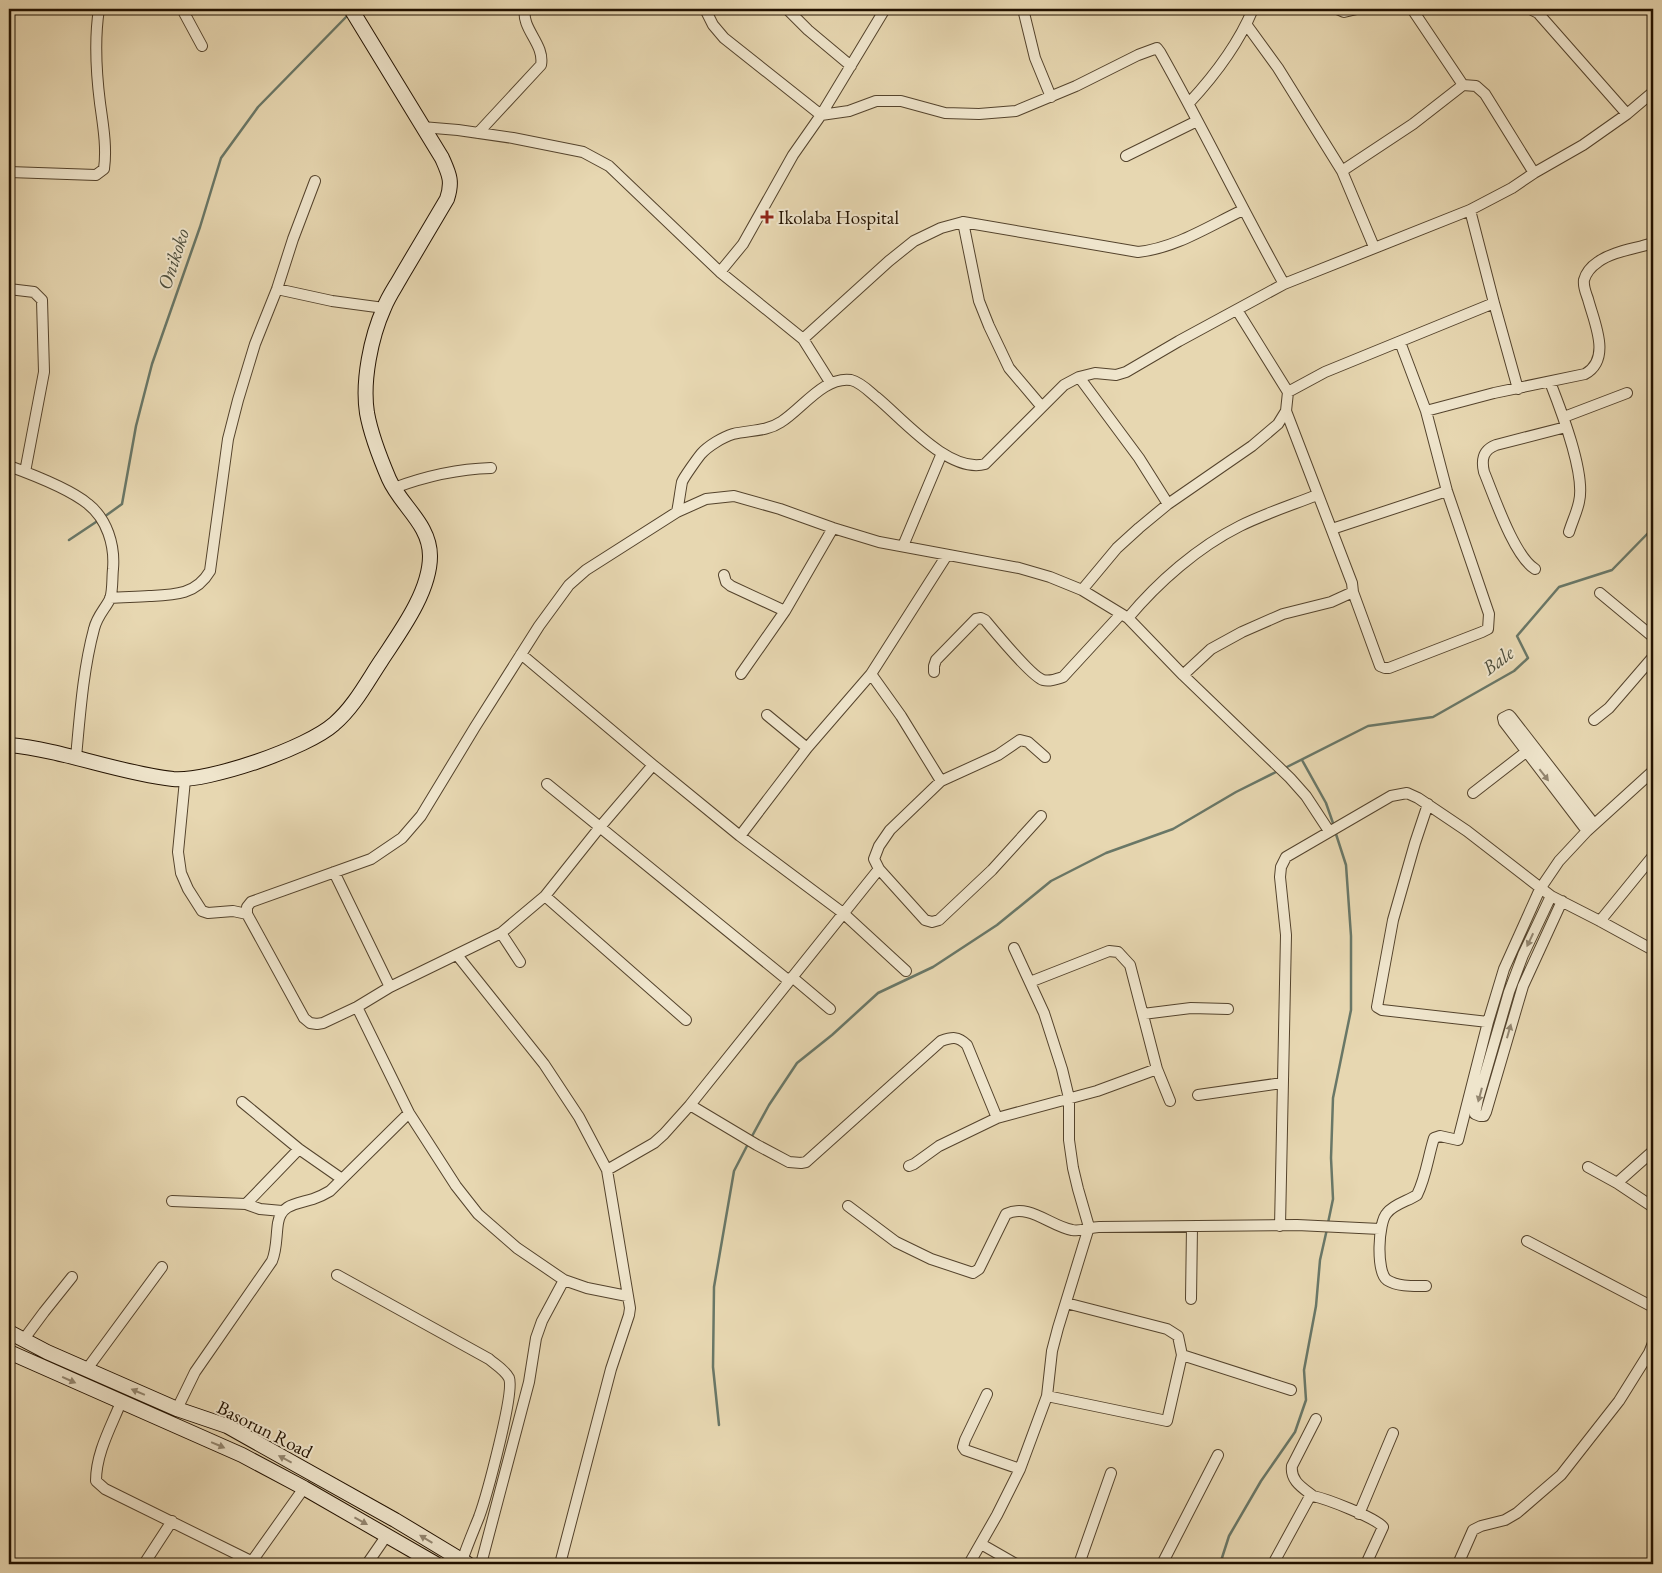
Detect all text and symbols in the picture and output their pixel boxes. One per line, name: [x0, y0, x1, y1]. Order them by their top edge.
place label: Ikolaba Hospital: [778, 205, 899, 230]
marker: Ikolaba Hospital: [760, 210, 774, 224]
water label: Onikoko: [151, 225, 195, 293]
water label: Bale: [1476, 639, 1519, 681]
one-way arrow: [1539, 768, 1549, 782]
one-way arrow: [1526, 933, 1534, 947]
one-way arrow: [1505, 1024, 1513, 1039]
one-way arrow: [1475, 1087, 1483, 1102]
one-way arrow: [62, 1376, 76, 1384]
one-way arrow: [130, 1387, 145, 1395]
street label: Basorun Road: [213, 1395, 317, 1464]
one-way arrow: [211, 1441, 225, 1449]
one-way arrow: [278, 1455, 292, 1463]
one-way arrow: [355, 1516, 368, 1525]
one-way arrow: [420, 1535, 433, 1544]

